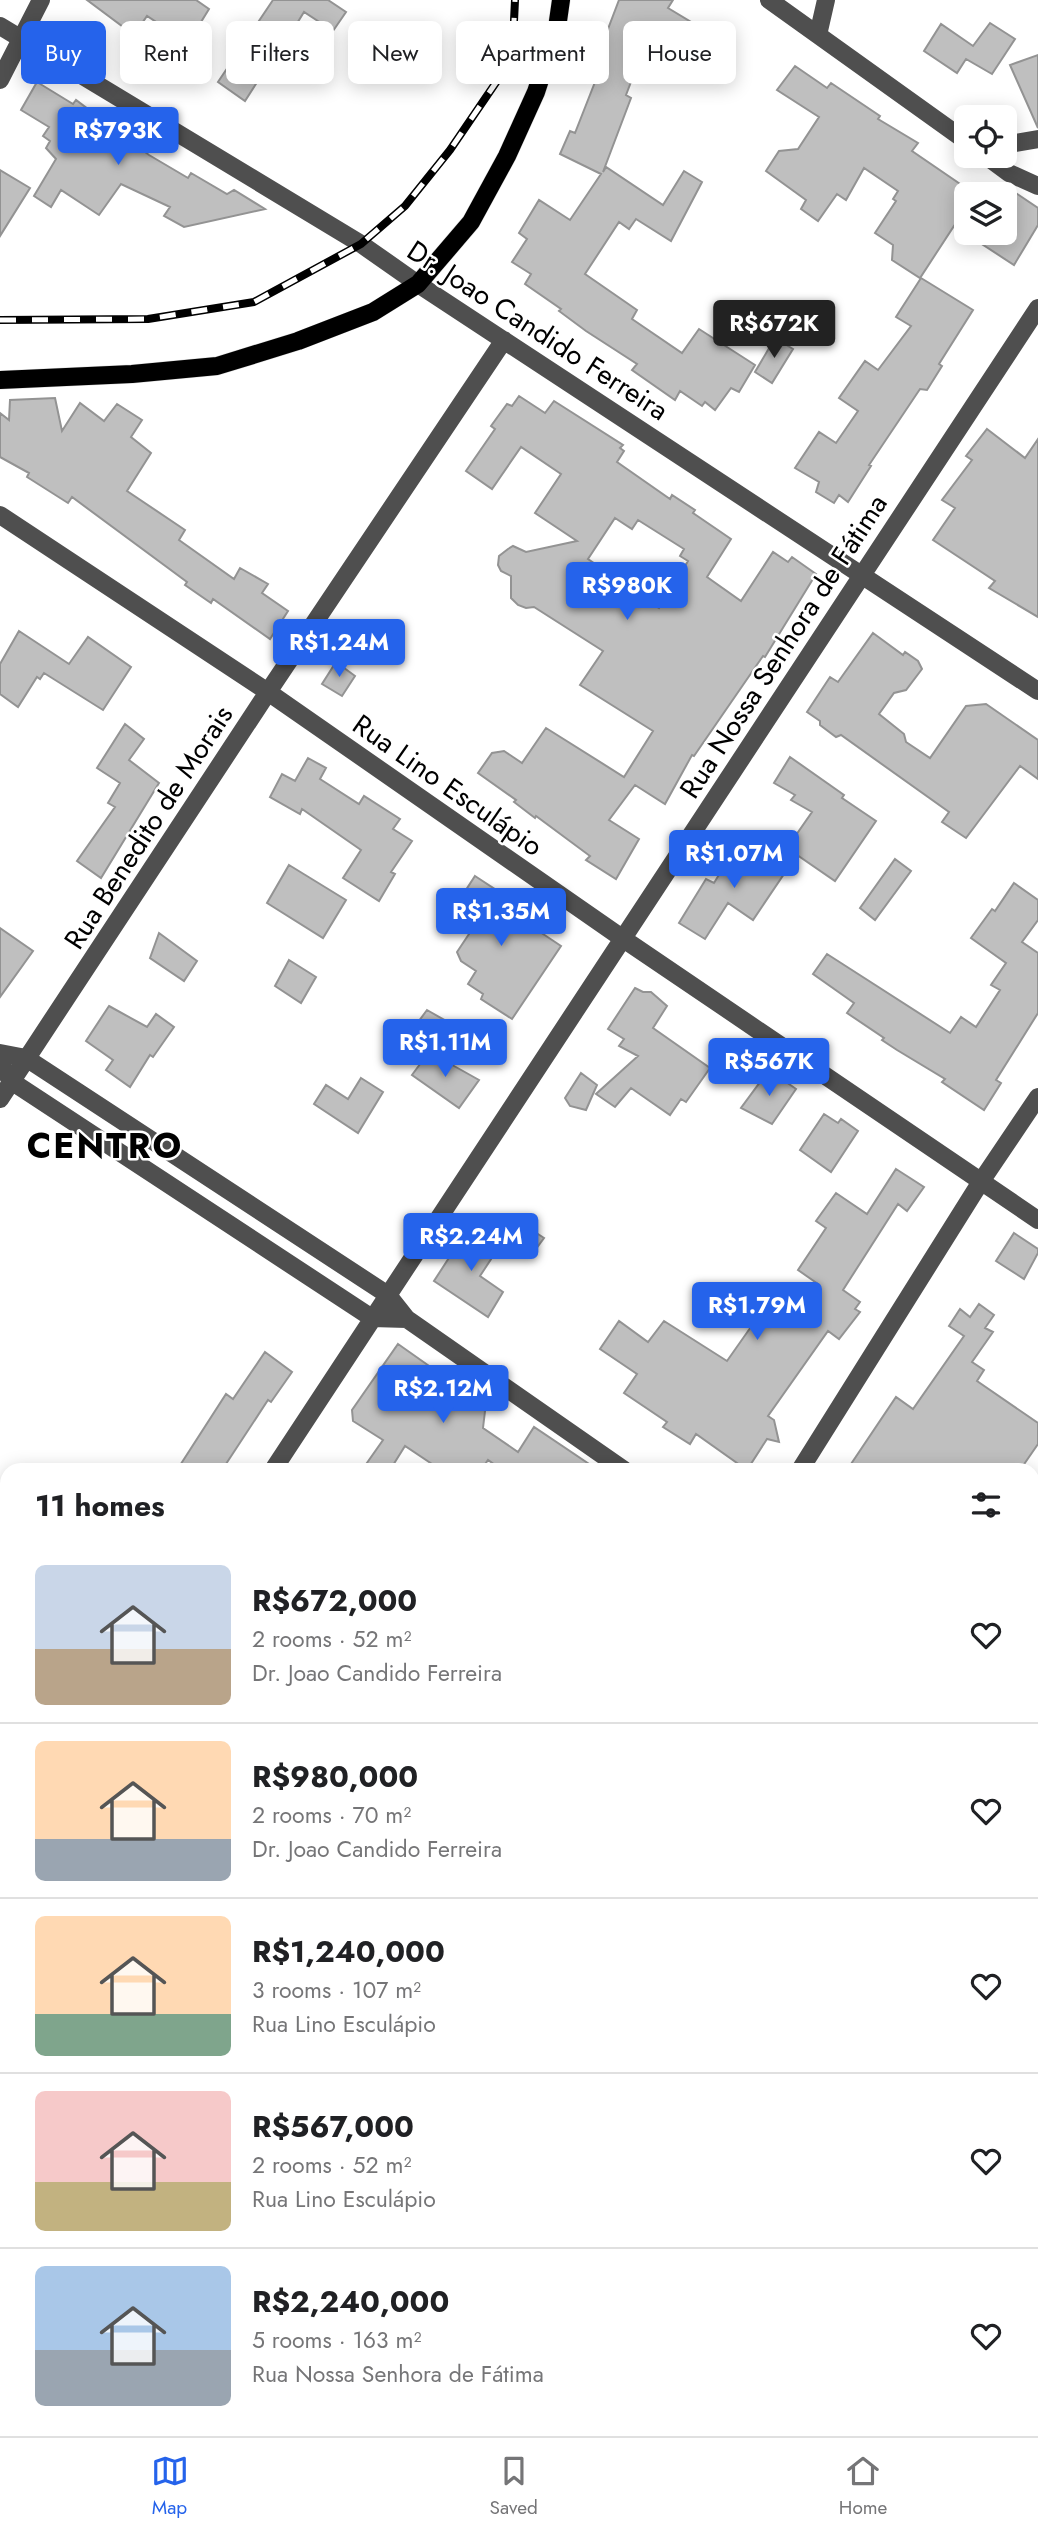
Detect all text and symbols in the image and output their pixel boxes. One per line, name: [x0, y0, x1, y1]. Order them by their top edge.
chip: Buy: [21, 21, 106, 84]
chip: Rent: [120, 21, 212, 84]
chip: Filters: [226, 21, 334, 84]
chip: New: [348, 21, 442, 84]
chip: Apartment: [456, 21, 609, 84]
chip: House: [623, 21, 736, 84]
map controls: [954, 105, 1017, 245]
button: locate: [954, 105, 1017, 168]
pin: R$793K: [61, 108, 175, 167]
text: R$793K: [74, 113, 162, 147]
button: layers: [954, 182, 1017, 245]
street label: Dr. Joao Candido Ferreira: [399, 230, 677, 430]
pin: R$672K: [717, 300, 831, 360]
text: R$672K: [729, 306, 819, 340]
street label: Rua Nossa Senhora de Fátima: [669, 486, 897, 806]
pin: R$980K: [570, 562, 684, 622]
text: R$980K: [582, 568, 672, 602]
pin: R$1.24M: [274, 620, 404, 679]
text: R$1.24M: [289, 625, 389, 659]
street label: Rua Benedito de Morais: [54, 697, 243, 957]
street label: Rua Lino Esculápio: [344, 704, 551, 866]
pin: R$1.07M: [669, 830, 799, 890]
text: R$1.07M: [685, 836, 783, 870]
pin: R$1.35M: [436, 888, 566, 948]
text: R$1.35M: [452, 894, 550, 928]
pin: R$1.11M: [380, 1020, 510, 1079]
text: R$1.11M: [399, 1025, 491, 1059]
pin: R$567K: [712, 1038, 826, 1098]
text: R$567K: [724, 1044, 814, 1078]
district label: CENTRO: [27, 1121, 183, 1171]
pin: R$2.24M: [406, 1214, 536, 1273]
text: R$2.24M: [419, 1219, 523, 1253]
pin: R$1.79M: [692, 1282, 822, 1342]
text: R$1.79M: [708, 1288, 806, 1322]
pin: R$2.12M: [378, 1366, 508, 1425]
text: R$2.12M: [394, 1371, 492, 1405]
text: 11 homes: [35, 1484, 165, 1527]
icon: filters: [967, 1486, 1005, 1524]
text: R$672,000: [252, 1579, 417, 1622]
icon: home: [91, 1593, 175, 1677]
icon: heart: [967, 1616, 1005, 1654]
text: 2 rooms · 52 m²: [252, 1622, 411, 1656]
text: Dr. Joao Candido Ferreira: [252, 1656, 502, 1690]
text: R$980,000: [252, 1755, 418, 1798]
icon: home: [91, 1769, 175, 1853]
icon: heart: [967, 1792, 1005, 1830]
text: 2 rooms · 70 m²: [252, 1798, 411, 1832]
text: Dr. Joao Candido Ferreira: [252, 1832, 502, 1866]
text: R$1,240,000: [252, 1930, 445, 1973]
icon: home: [91, 1944, 175, 2028]
icon: heart: [967, 1967, 1005, 2005]
text: 3 rooms · 107 m²: [252, 1973, 421, 2007]
text: Rua Lino Esculápio: [252, 2007, 436, 2041]
text: R$567,000: [252, 2105, 414, 2148]
icon: home: [91, 2119, 175, 2203]
icon: heart: [967, 2142, 1005, 2180]
text: 2 rooms · 52 m²: [252, 2148, 411, 2182]
text: Rua Lino Esculápio: [252, 2182, 436, 2216]
text: R$2,240,000: [252, 2280, 449, 2323]
icon: home: [91, 2294, 175, 2378]
icon: heart: [967, 2317, 1005, 2355]
text: 5 rooms · 163 m²: [252, 2323, 421, 2357]
text: Rua Nossa Senhora de Fátima: [252, 2357, 544, 2391]
tab: Map: [151, 2452, 189, 2521]
tab: Saved: [490, 2452, 538, 2521]
tab: Home: [839, 2452, 887, 2521]

